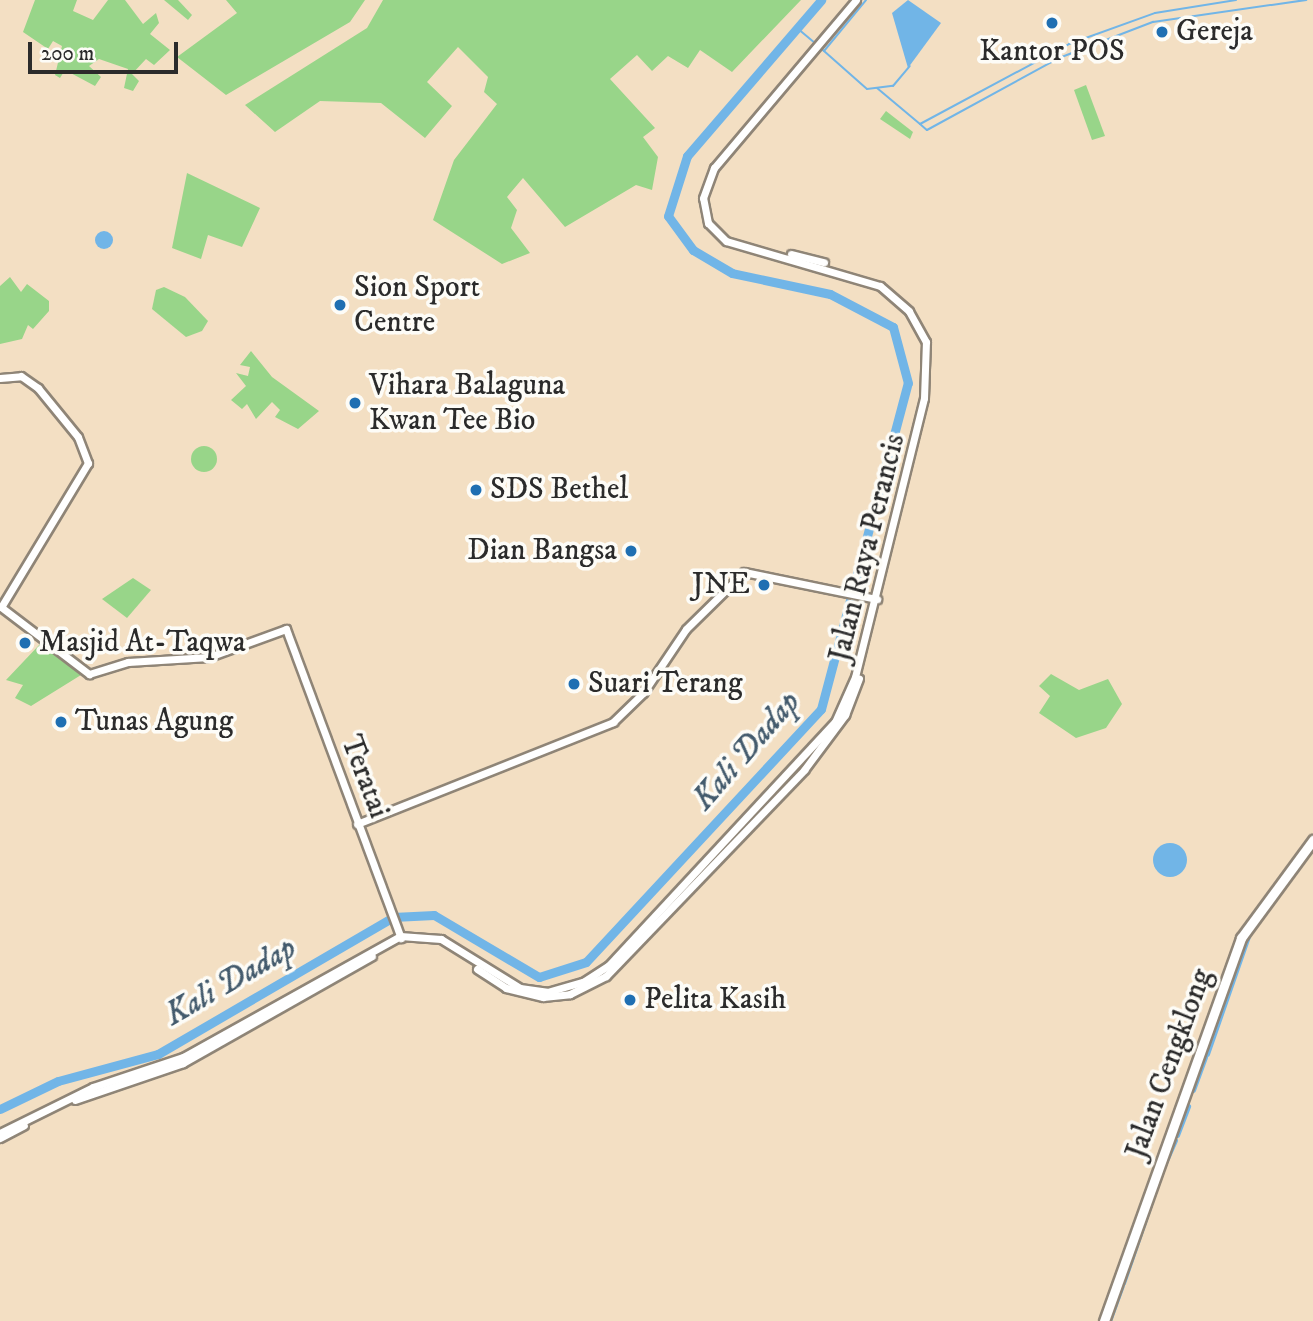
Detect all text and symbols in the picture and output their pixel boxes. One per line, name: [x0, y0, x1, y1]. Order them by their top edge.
place label: Gereja: [1176, 14, 1253, 50]
marker: Kantor POS: [1044, 15, 1060, 31]
marker: Gereja: [1154, 24, 1170, 40]
scale bar: [32, 28, 182, 72]
place label: Kantor POS: [979, 34, 1125, 70]
text: 200 m: [41, 41, 94, 67]
place label: Sion Sport Centre: [354, 270, 480, 340]
marker: Sion Sport Centre: [332, 297, 348, 313]
place label: Vihara Balaguna Kwan Tee Bio: [369, 368, 565, 438]
marker: Vihara Balaguna Kwan Tee Bio: [347, 395, 363, 411]
street label: Jalan Raya Perancis: [822, 430, 914, 666]
place label: SDS Bethel: [490, 472, 628, 508]
marker: SDS Bethel: [468, 482, 484, 498]
place label: Dian Bangsa: [467, 533, 617, 569]
marker: Dian Bangsa: [623, 543, 639, 559]
place label: JNE: [692, 567, 750, 603]
marker: JNE: [756, 577, 772, 593]
place label: Masjid At-Taqwa: [39, 625, 246, 661]
marker: Masjid At-Taqwa: [17, 635, 33, 651]
place label: Suari Terang: [588, 666, 743, 702]
marker: Suari Terang: [566, 676, 582, 692]
water label: Kali Dadap: [685, 684, 809, 818]
place label: Tunas Agung: [75, 704, 233, 740]
marker: Tunas Agung: [53, 714, 69, 730]
street label: Teratai: [332, 730, 396, 824]
water label: Kali Dadap: [159, 929, 303, 1035]
street label: Jalan Cengklong: [1119, 964, 1221, 1164]
place label: Pelita Kasih: [644, 982, 786, 1018]
marker: Pelita Kasih: [622, 992, 638, 1008]

